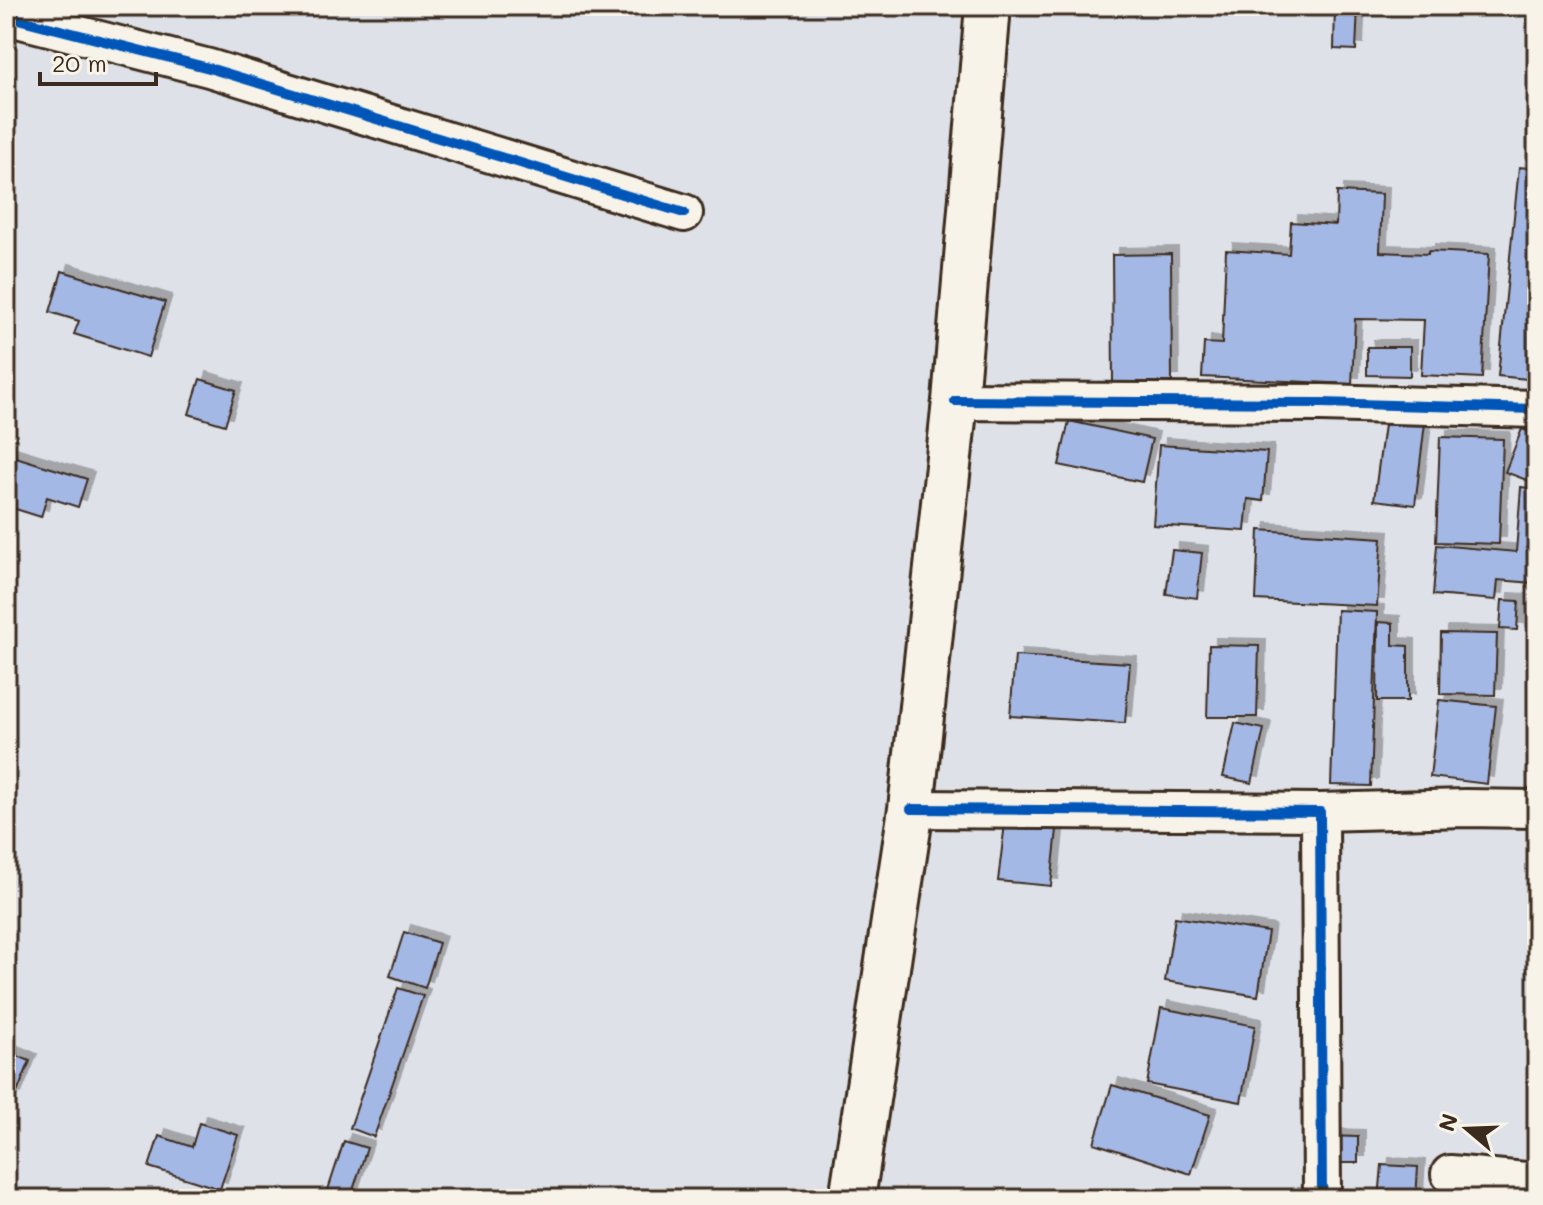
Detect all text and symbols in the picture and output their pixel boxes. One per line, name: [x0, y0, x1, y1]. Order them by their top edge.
scale bar: [40, 36, 156, 86]
text: 20 m: [52, 47, 107, 78]
north arrow: [1427, 1089, 1507, 1169]
text: N: [1431, 1110, 1464, 1135]

